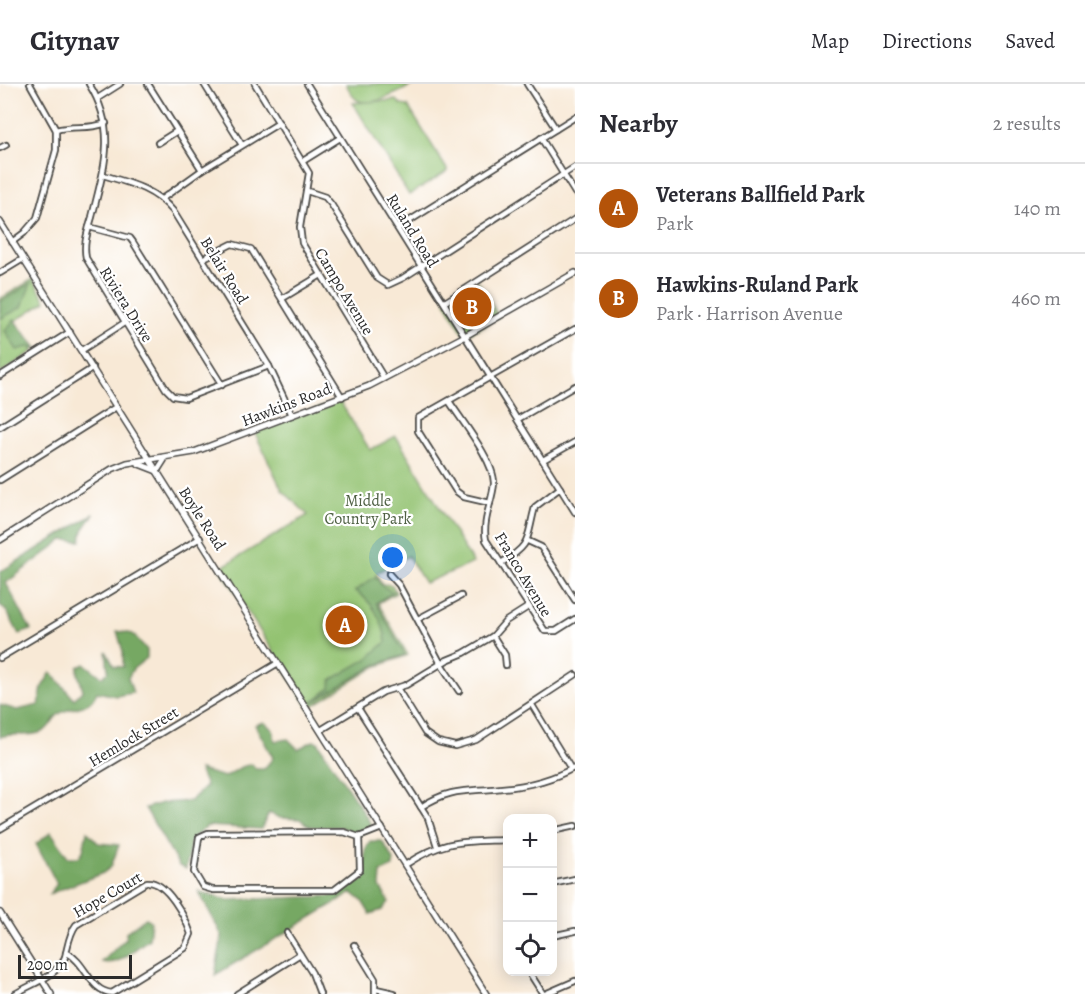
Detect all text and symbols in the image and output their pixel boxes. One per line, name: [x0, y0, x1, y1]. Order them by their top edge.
text: Citynav: [30, 22, 119, 60]
text: Map: [811, 27, 849, 55]
text: Directions: [882, 27, 972, 55]
text: Saved: [1005, 27, 1055, 55]
text: Nearby: [599, 106, 678, 141]
text: 2 results: [993, 110, 1061, 137]
text: Veterans Ballfield Park: [656, 180, 865, 210]
street label: Ruland Road: [381, 189, 444, 272]
text: A: [612, 195, 625, 222]
text: 140 m: [1014, 195, 1061, 222]
text: Park: [656, 210, 694, 237]
street label: Belair Road: [195, 233, 254, 309]
street label: Campo Avenue: [309, 244, 379, 339]
street label: Riviera Drive: [94, 262, 158, 347]
text: Hawkins-Ruland Park: [656, 270, 858, 300]
pin: B: [452, 284, 492, 330]
text: B: [612, 285, 625, 312]
text: 460 m: [1011, 285, 1061, 312]
text: Park · Harrison Avenue: [656, 300, 843, 327]
street label: Hawkins Road: [238, 378, 335, 432]
street label: Boyle Road: [173, 482, 231, 555]
park label: Middle Country Park: [324, 490, 412, 530]
street label: Franco Avenue: [489, 528, 557, 621]
your location: [378, 543, 407, 572]
pin: A: [326, 602, 364, 648]
street label: Hemlock Street: [84, 701, 183, 772]
map controls: [503, 814, 557, 976]
button: +: [503, 814, 557, 868]
street label: Hope Court: [69, 866, 146, 923]
button: −: [503, 868, 557, 922]
button: locate: [503, 922, 557, 976]
scale bar: [18, 952, 132, 980]
text: 200 m: [27, 954, 68, 976]

